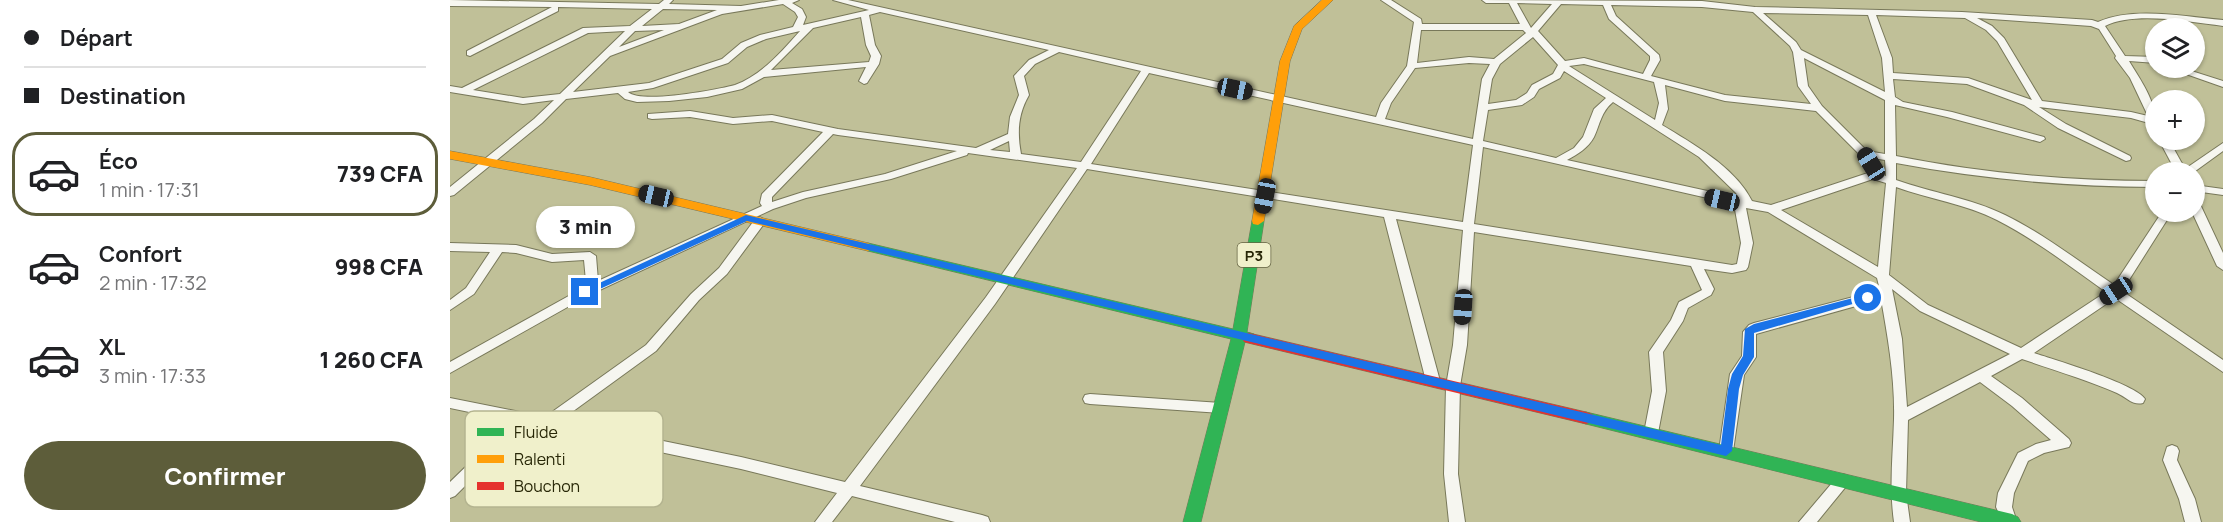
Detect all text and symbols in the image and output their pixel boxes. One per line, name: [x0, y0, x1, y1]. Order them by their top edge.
map controls: [2145, 18, 2205, 222]
button: layers: [2145, 18, 2205, 78]
text: Départ: [60, 23, 133, 53]
car: [1216, 76, 1254, 102]
text: Destination: [60, 81, 186, 111]
button: +: [2145, 90, 2205, 150]
car: [1854, 144, 1888, 184]
text: Éco: [99, 146, 138, 176]
icon: car: [27, 147, 81, 201]
text: 739 CFA: [337, 159, 423, 189]
button: −: [2145, 162, 2205, 222]
text: 1 min · 17:31: [99, 176, 200, 203]
car: [1253, 177, 1277, 215]
car: [636, 183, 676, 209]
car: [1702, 187, 1742, 213]
callout: 3 min: [536, 205, 634, 247]
text: 3 min: [559, 213, 612, 240]
text: Confort: [99, 239, 182, 269]
icon: car: [27, 240, 81, 294]
road number: P3: [1238, 243, 1270, 267]
text: 998 CFA: [335, 252, 423, 282]
text: 2 min · 17:32: [99, 269, 207, 296]
car: [2096, 274, 2136, 308]
route end: [571, 278, 598, 305]
route start: [1854, 284, 1881, 311]
car: [1453, 288, 1473, 326]
text: XL: [99, 332, 125, 362]
icon: car: [27, 333, 81, 387]
text: 1 260 CFA: [320, 345, 423, 375]
text: 3 min · 17:33: [99, 362, 206, 389]
legend: [465, 411, 663, 507]
text: Fluide: [514, 421, 558, 443]
button: Confirmer: [24, 441, 426, 510]
text: Ralenti: [514, 448, 565, 470]
text: Bouchon: [514, 475, 580, 497]

